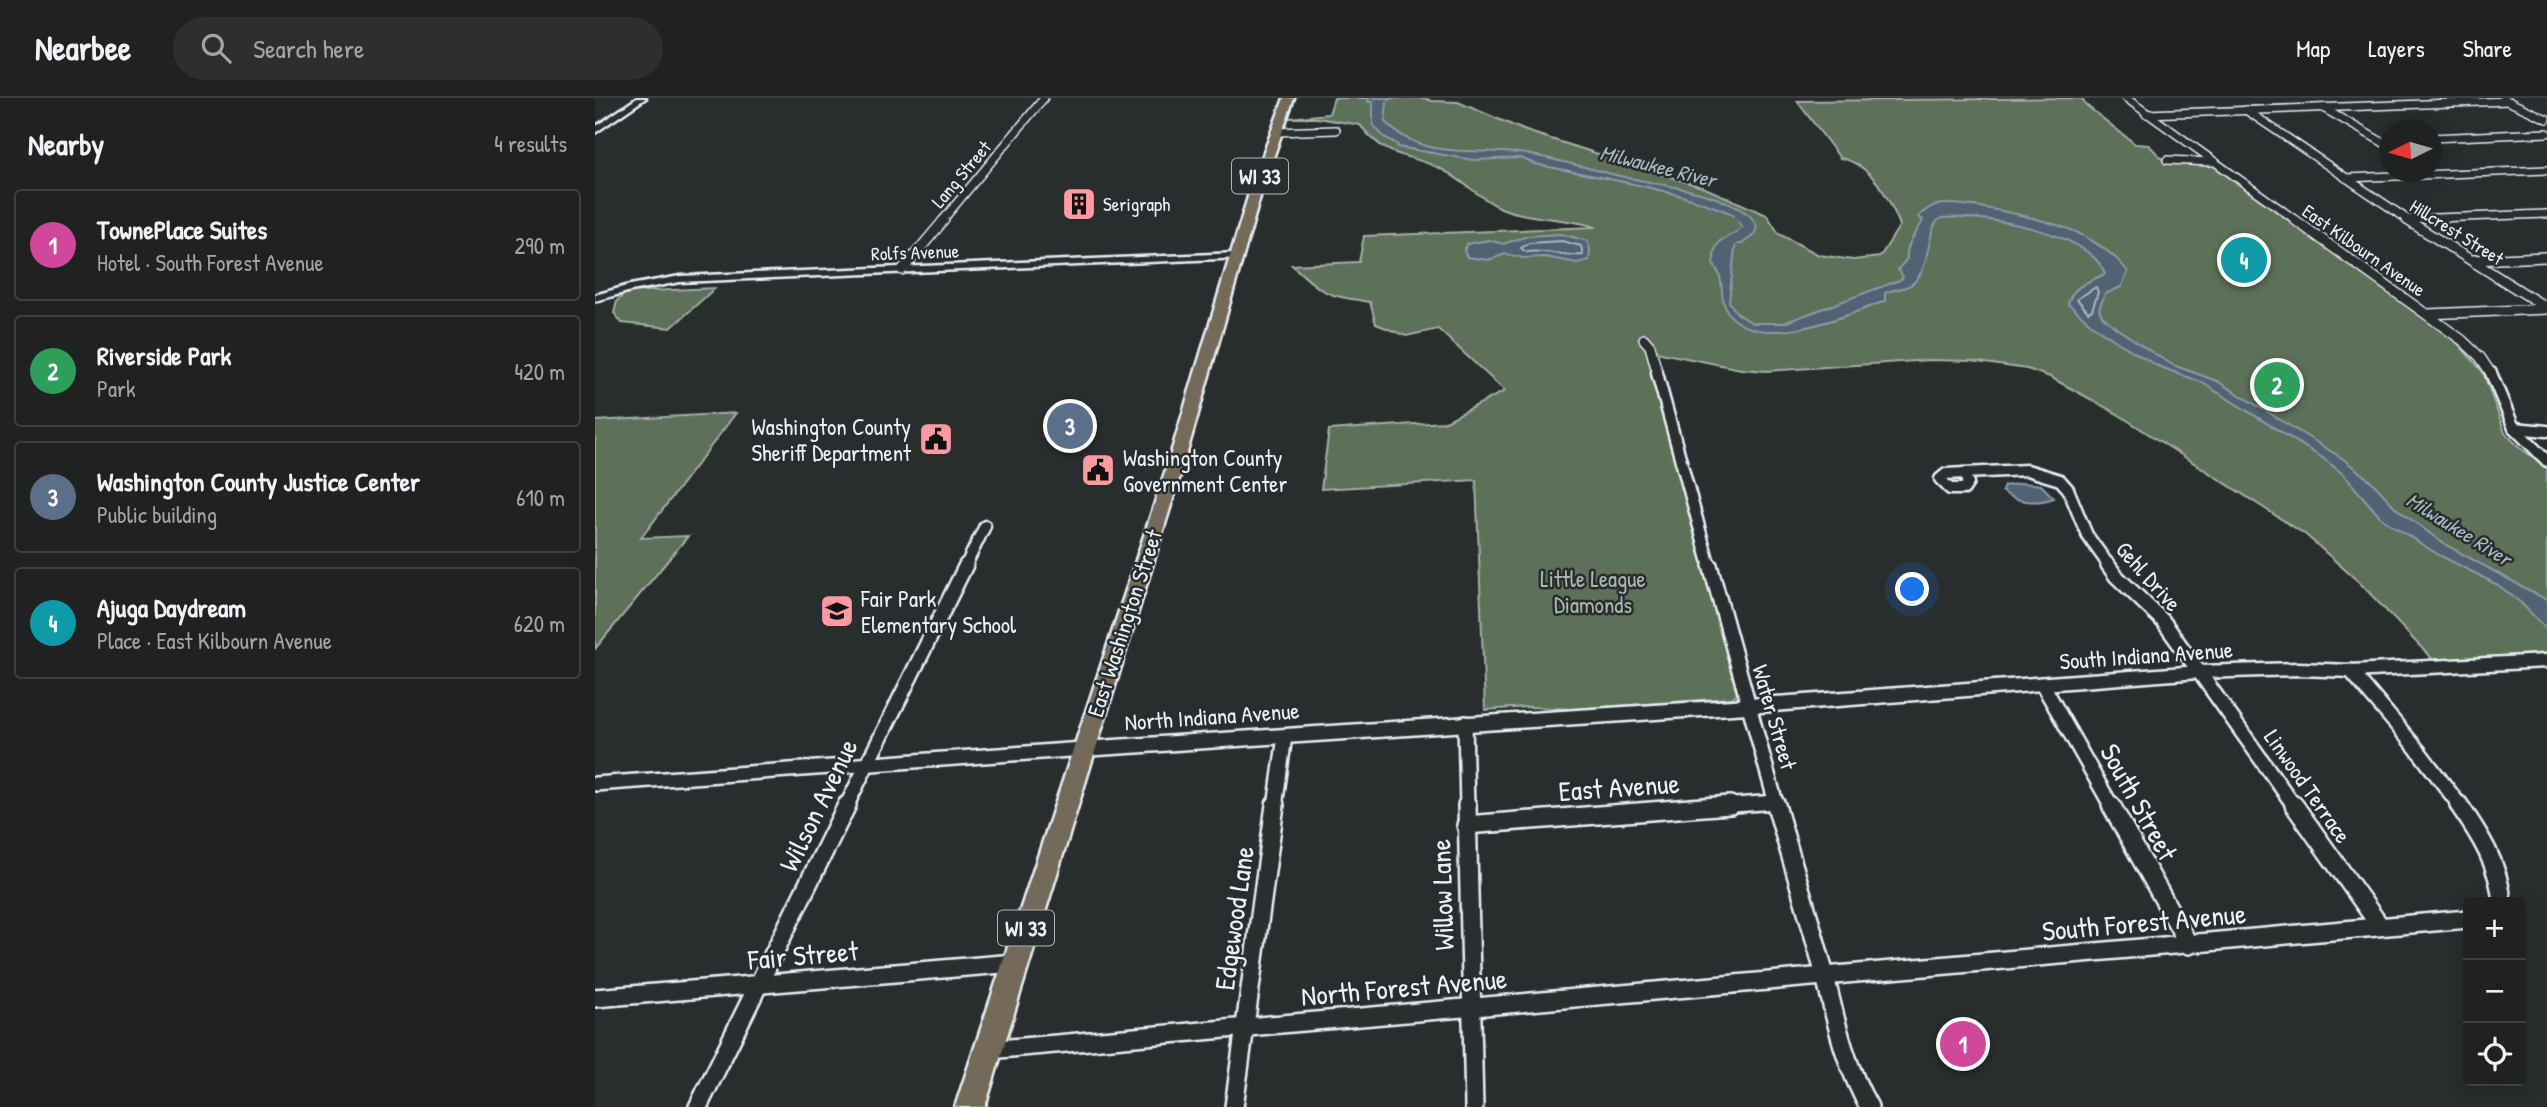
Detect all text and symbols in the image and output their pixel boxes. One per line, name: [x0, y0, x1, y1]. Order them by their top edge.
search box: [173, 17, 663, 80]
text: Nearbee: [35, 26, 131, 70]
icon: search: [197, 29, 235, 67]
text: Search here: [253, 31, 364, 66]
text: Map: [2296, 32, 2330, 64]
text: Layers: [2368, 32, 2425, 64]
text: Share: [2463, 32, 2512, 64]
north arrow: [2379, 119, 2442, 182]
text: Nearby: [28, 124, 104, 164]
text: 4 results: [494, 128, 567, 159]
street label: Lang Street: [925, 135, 997, 213]
water label: Milwaukee River: [1597, 138, 1722, 195]
road number: WI 33: [1232, 158, 1288, 194]
building icon: Serigraph: [1060, 185, 1098, 223]
place label: Serigraph: [1103, 191, 1170, 217]
street label: Hillcrest Street: [2405, 193, 2509, 271]
street label: East Kilbourn Avenue: [2297, 198, 2431, 302]
text: TownePlace Suites: [97, 212, 267, 247]
text: 1: [49, 230, 57, 261]
text: 290 m: [515, 230, 565, 261]
pin: 4: [2221, 234, 2267, 286]
street label: Rolfs Avenue: [871, 237, 960, 267]
text: Hotel · South Forest Avenue: [97, 247, 324, 278]
text: Riverside Park: [97, 338, 231, 373]
text: 2: [48, 356, 58, 387]
text: 420 m: [514, 356, 565, 387]
pin: 2: [2254, 359, 2300, 411]
text: Park: [97, 373, 135, 404]
pin: 3: [1047, 400, 1093, 452]
place label: Washington County Sheriff Department: [751, 411, 912, 468]
public building icon: Washington County Sheriff Department: [917, 420, 955, 458]
place label: Washington County Government Center: [1123, 442, 1288, 499]
public building icon: Washington County Government Center: [1079, 451, 1117, 489]
text: Washington County Justice Center: [97, 464, 420, 499]
text: 3: [48, 482, 58, 513]
text: 610 m: [516, 482, 565, 513]
water label: Milwaukee River: [2401, 485, 2519, 574]
text: Public building: [97, 499, 217, 530]
street label: East Washington Street: [1079, 524, 1169, 721]
street label: Gehl Drive: [2109, 534, 2189, 618]
park label: Little League Diamonds: [1540, 563, 1646, 620]
your location: [1895, 572, 1929, 606]
place label: Fair Park Elementary School: [860, 583, 1017, 640]
text: Ajuga Daydream: [97, 590, 246, 625]
school or university icon: Fair Park Elementary School: [818, 592, 856, 630]
text: 4: [49, 608, 57, 639]
text: 620 m: [514, 608, 565, 639]
text: Place · East Kilbourn Avenue: [97, 625, 332, 656]
street label: South Indiana Avenue: [2058, 633, 2234, 677]
street label: Water Street: [1745, 661, 1805, 774]
street label: North Indiana Avenue: [1124, 694, 1300, 738]
street label: Linwood Terrace: [2257, 723, 2359, 849]
street label: Wilson Avenue: [770, 732, 866, 878]
street label: South Street: [2091, 737, 2187, 868]
street label: East Avenue: [1557, 764, 1681, 810]
street label: Willow Lane: [1421, 839, 1463, 951]
street label: Edgewood Lane: [1205, 844, 1263, 992]
street label: South Forest Avenue: [2040, 894, 2248, 950]
map controls: [2463, 897, 2526, 1086]
button: +: [2463, 897, 2526, 960]
road number: WI 33: [998, 910, 1054, 946]
street label: Fair Street: [745, 931, 860, 979]
street label: North Forest Avenue: [1300, 959, 1508, 1015]
button: −: [2463, 960, 2526, 1023]
pin: 1: [1940, 1018, 1986, 1070]
button: locate: [2463, 1023, 2526, 1086]

